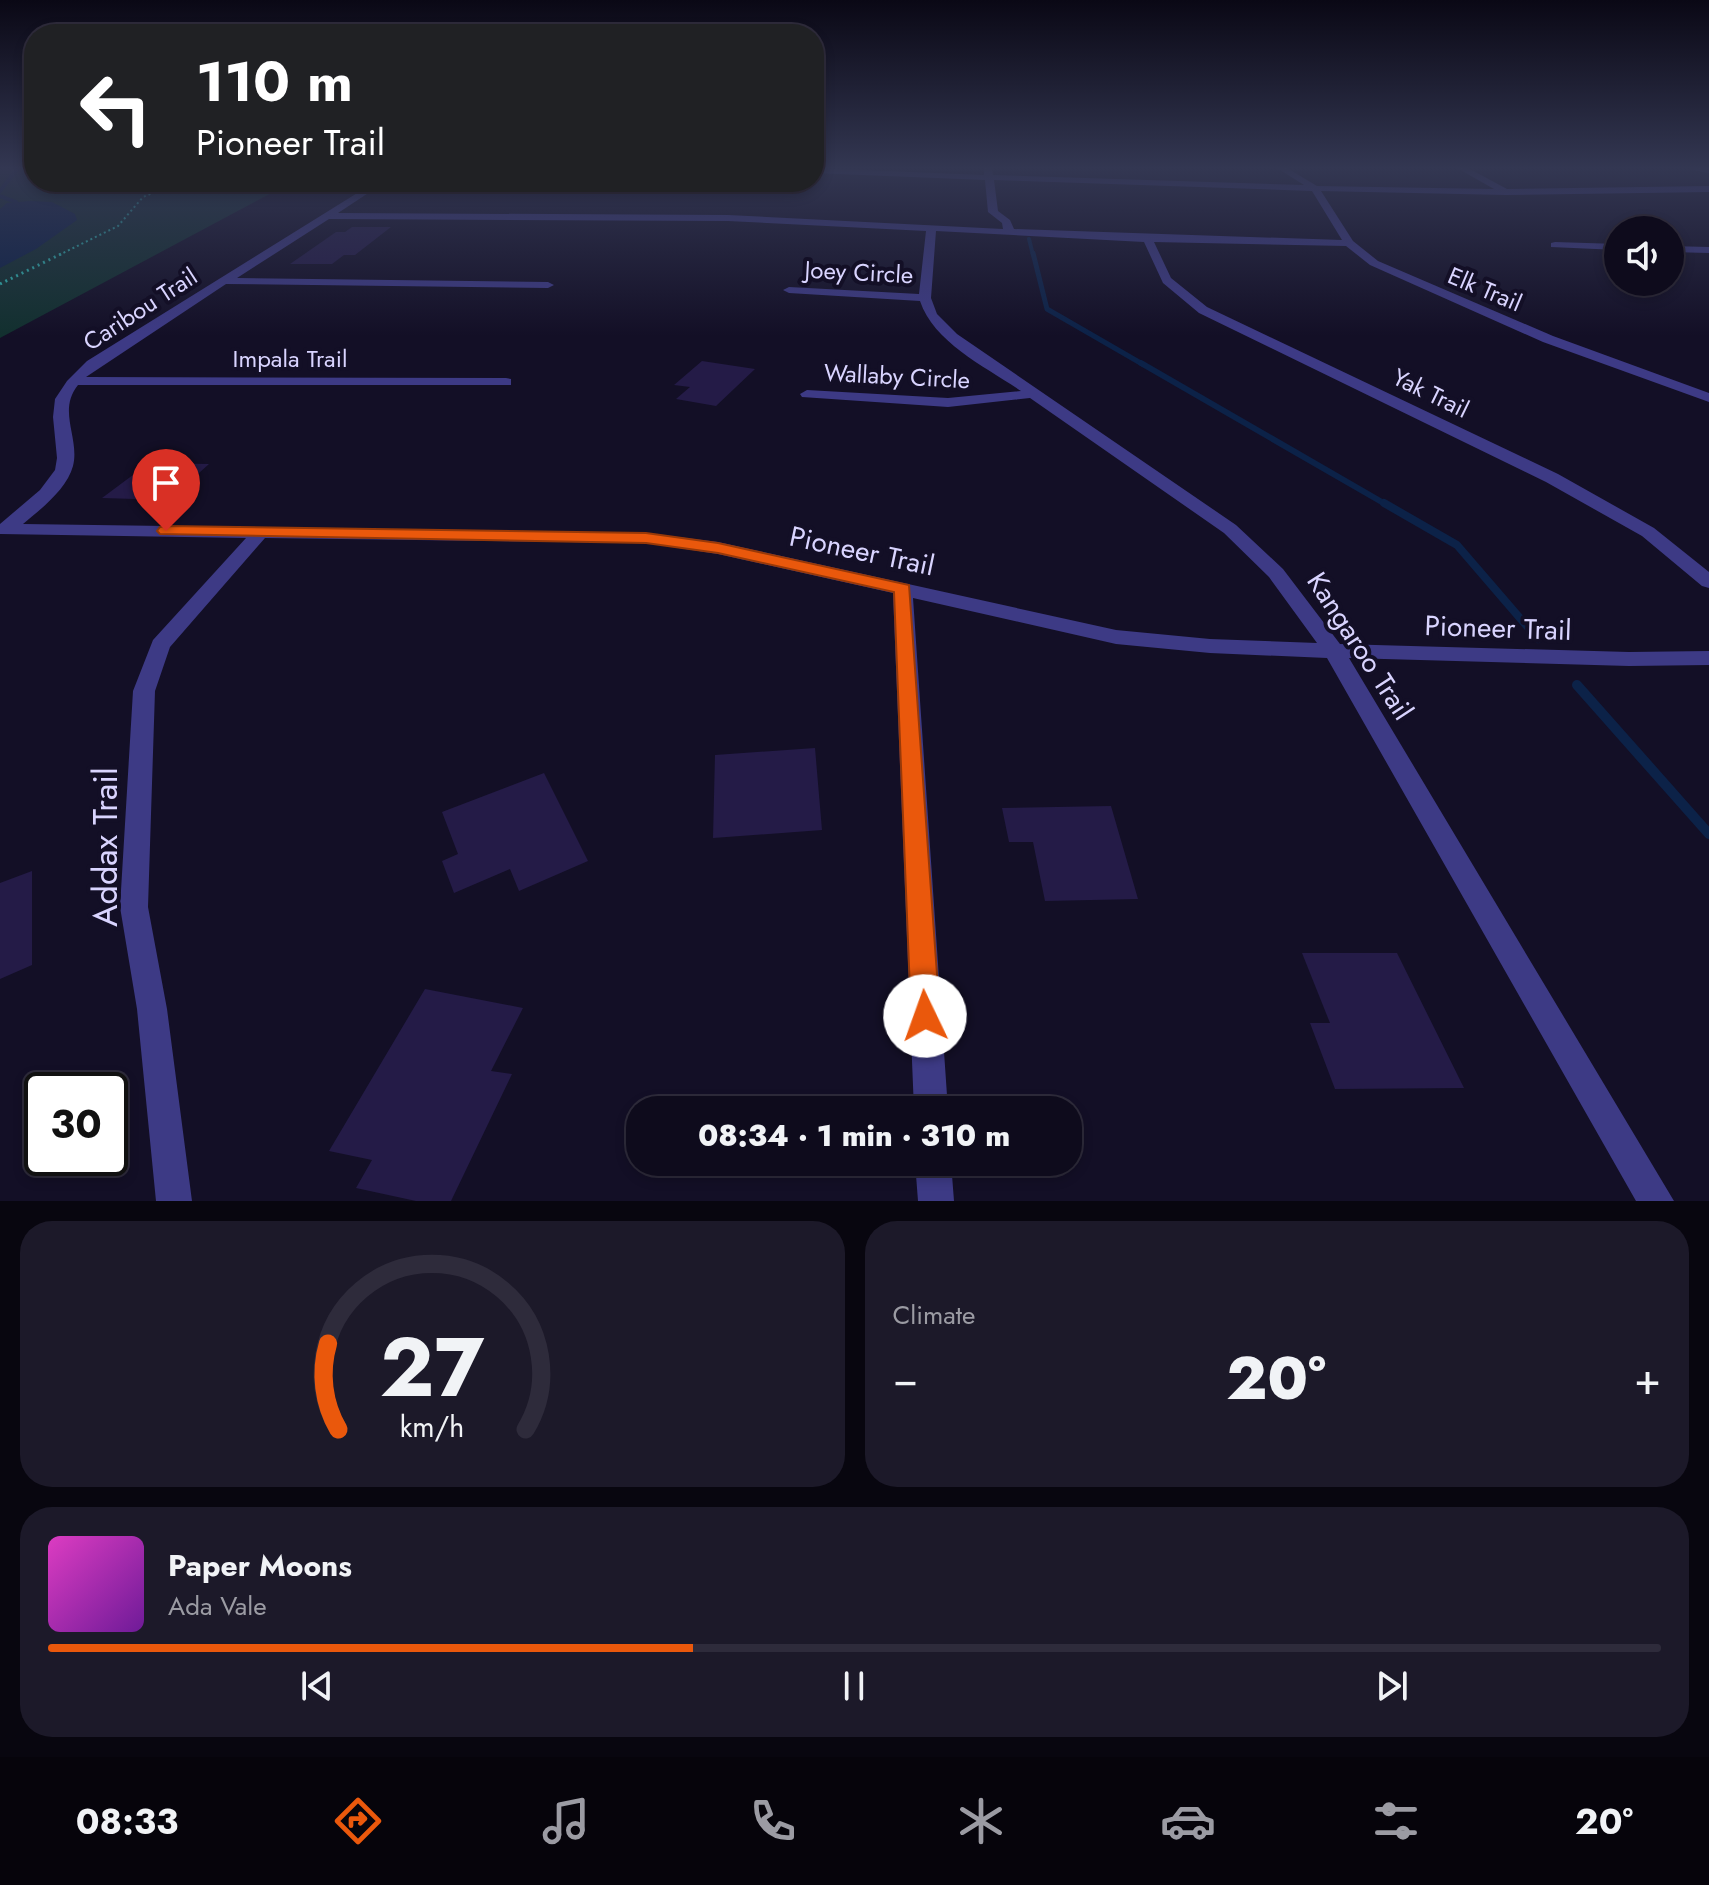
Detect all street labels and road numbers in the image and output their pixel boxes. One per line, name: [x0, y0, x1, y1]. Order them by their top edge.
street label: Joey Circle: [801, 252, 914, 292]
street label: Elk Trail: [1443, 258, 1527, 320]
street label: Caribou Trail: [76, 259, 204, 359]
street label: Impala Trail: [233, 341, 347, 376]
street label: Wallaby Circle: [823, 355, 971, 397]
street label: Yak Trail: [1387, 359, 1475, 427]
street label: Pioneer Trail: [786, 516, 938, 586]
street label: Kangaroo Trail: [1297, 564, 1423, 728]
street label: Pioneer Trail: [1424, 605, 1572, 651]
street label: Addax Trail: [81, 767, 130, 927]

